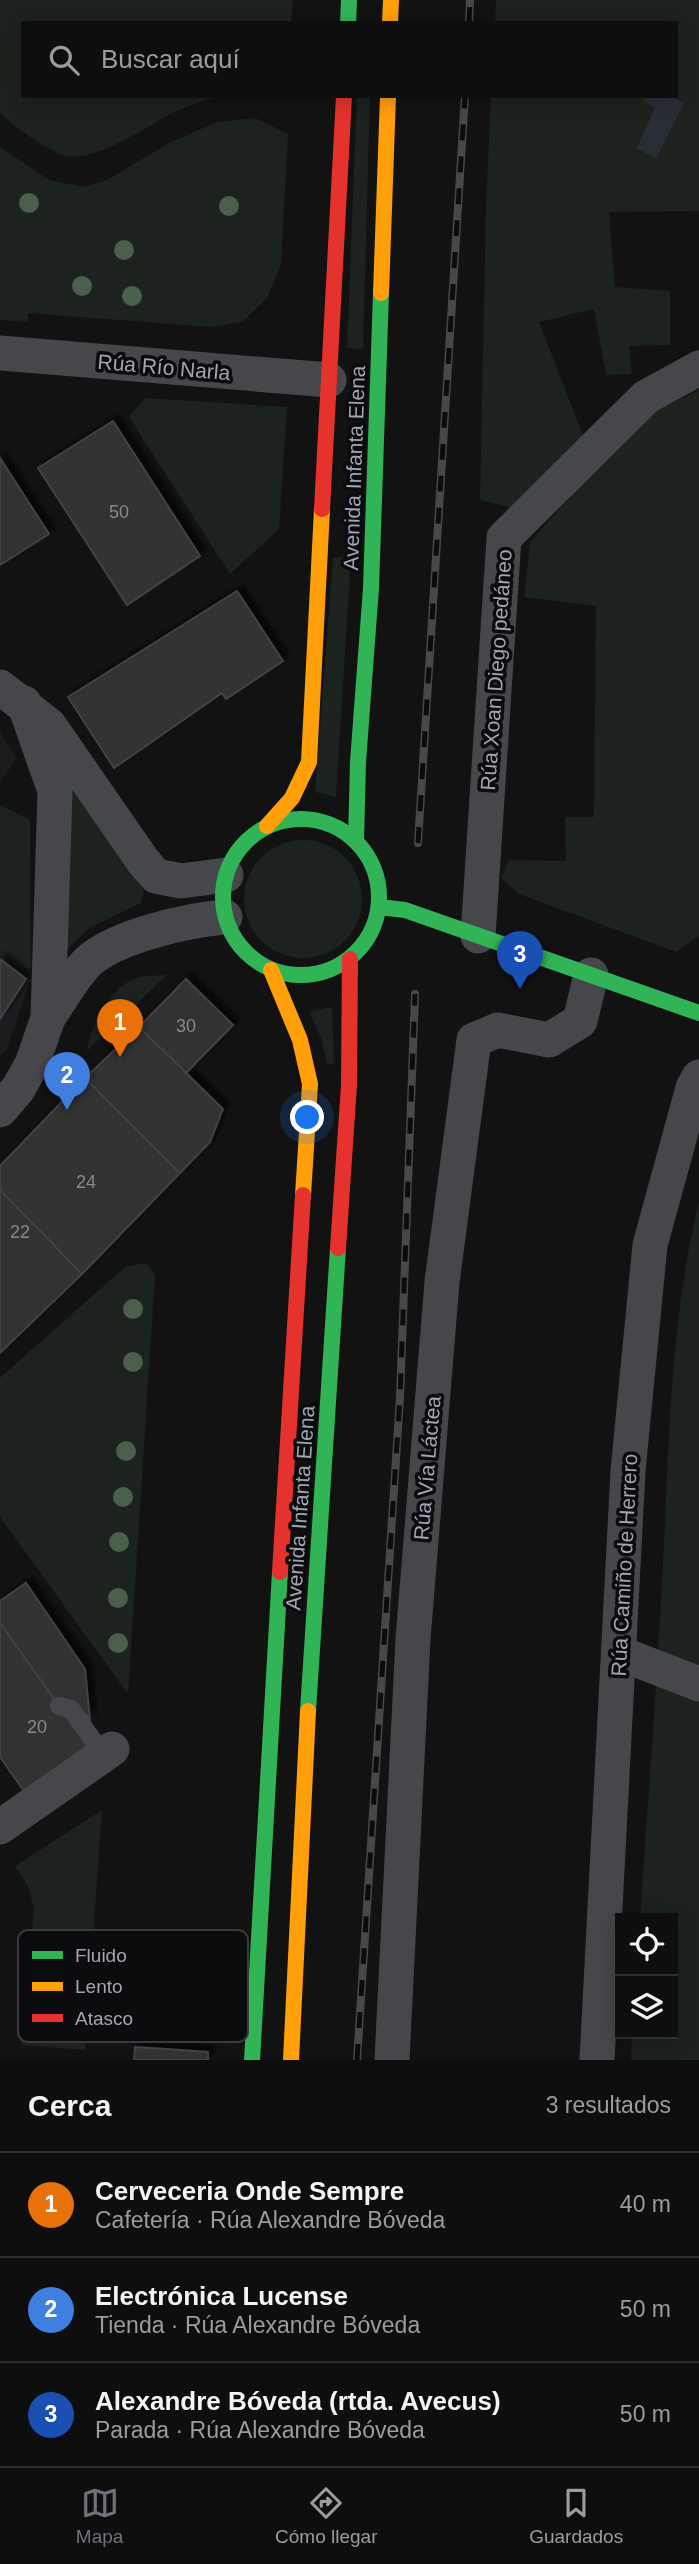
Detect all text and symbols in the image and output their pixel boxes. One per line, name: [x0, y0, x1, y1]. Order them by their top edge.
search box: [21, 21, 678, 98]
icon: search: [45, 41, 83, 79]
text: Buscar aquí: [101, 44, 240, 74]
street label: Rúa Río Narla: [97, 350, 232, 384]
street label: Avenida Infanta Elena: [339, 365, 369, 571]
house number: 50: [109, 502, 129, 522]
street label: Rúa Xoan Diego pedáneo: [476, 549, 516, 791]
pin: 3: [497, 931, 543, 989]
pin: 1: [97, 999, 143, 1057]
house number: 30: [176, 1016, 196, 1036]
pin: 2: [44, 1052, 90, 1110]
your location: [290, 1100, 324, 1134]
house number: 24: [76, 1172, 96, 1192]
house number: 22: [10, 1222, 30, 1242]
street label: Rúa Vía Láctea: [409, 1395, 445, 1541]
street label: Avenida Infanta Elena: [281, 1405, 319, 1611]
street label: Rúa Camiño de Herrero: [607, 1453, 641, 1677]
house number: 20: [27, 1717, 47, 1737]
map controls: [615, 1913, 678, 2039]
button: locate: [615, 1913, 678, 1976]
legend: [18, 1930, 248, 2042]
text: Fluido: [75, 1945, 127, 1966]
text: Lento: [75, 1976, 123, 1997]
button: layers: [615, 1976, 678, 2039]
text: Atasco: [75, 2008, 133, 2029]
text: Cerca: [28, 2089, 111, 2122]
text: 3 resultados: [546, 2092, 671, 2118]
text: Cerveceria Onde Sempre: [95, 2176, 404, 2206]
text: 1: [45, 2191, 57, 2217]
text: 40 m: [620, 2191, 671, 2217]
text: Cafetería · Rúa Alexandre Bóveda: [95, 2207, 445, 2233]
text: Electrónica Lucense: [95, 2281, 348, 2311]
text: 2: [45, 2296, 57, 2322]
text: 50 m: [620, 2296, 671, 2322]
text: Tienda · Rúa Alexandre Bóveda: [95, 2312, 420, 2338]
text: Alexandre Bóveda (rtda. Avecus): [95, 2386, 501, 2416]
text: 3: [45, 2401, 57, 2427]
text: 50 m: [620, 2401, 671, 2427]
text: Parada · Rúa Alexandre Bóveda: [95, 2417, 425, 2443]
tab: Mapa: [76, 2484, 123, 2548]
tab: Cómo llegar: [275, 2484, 377, 2548]
tab: Guardados: [529, 2484, 623, 2548]

